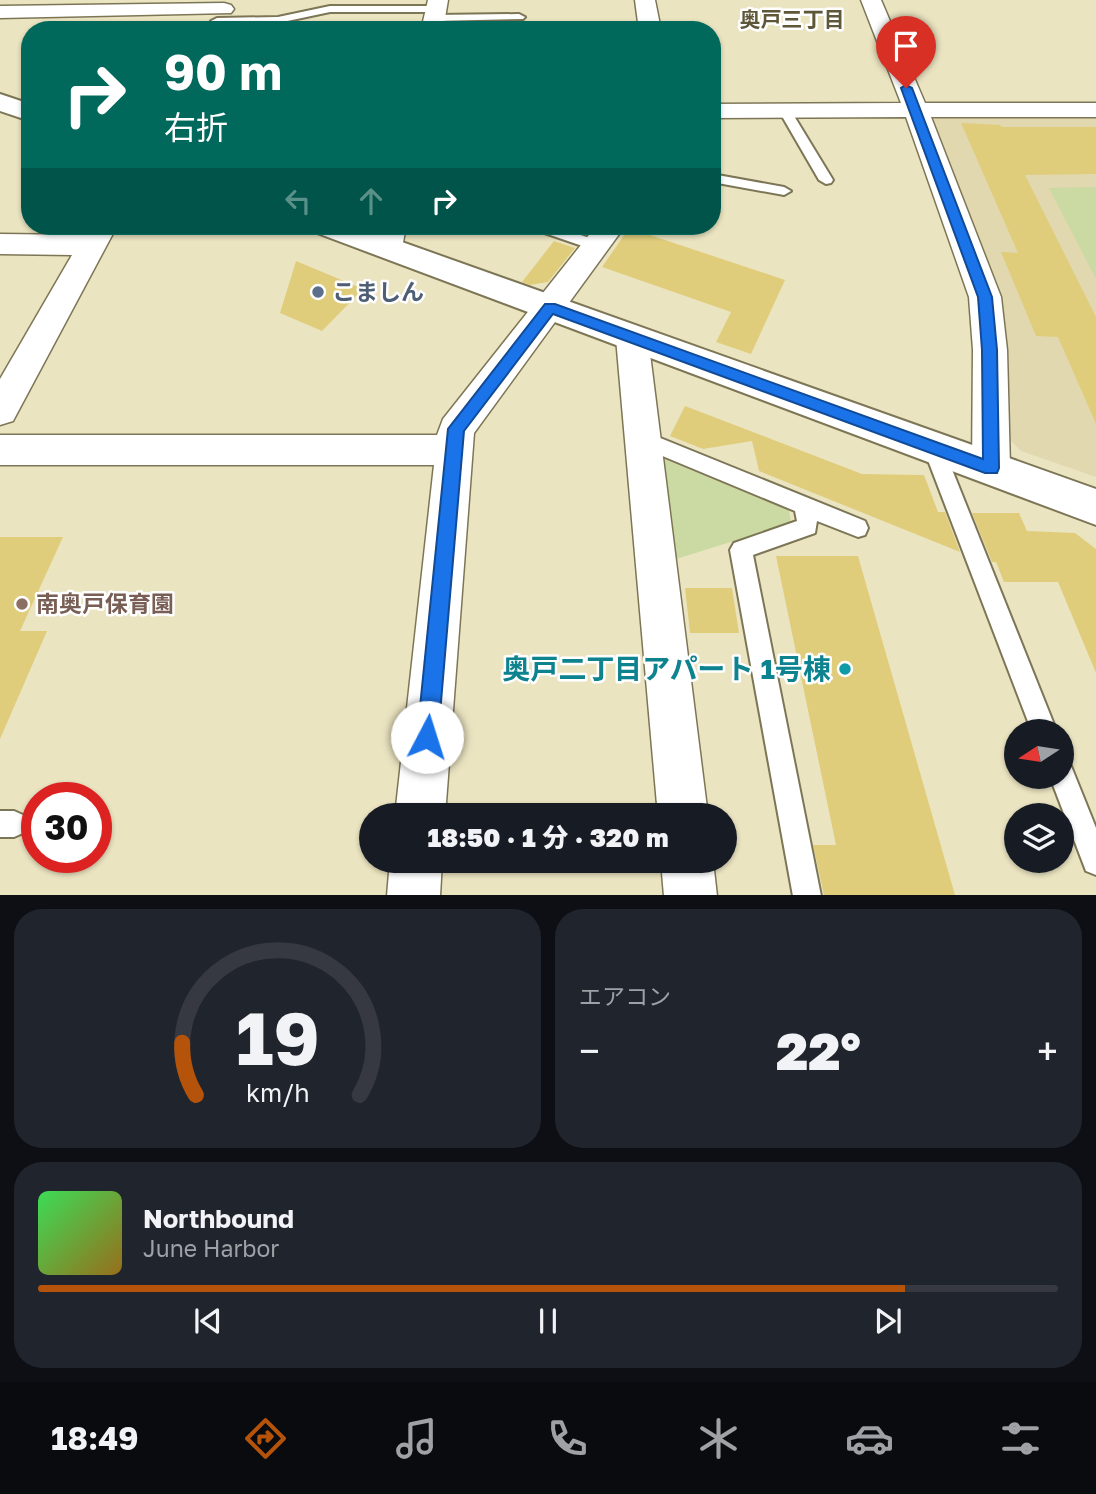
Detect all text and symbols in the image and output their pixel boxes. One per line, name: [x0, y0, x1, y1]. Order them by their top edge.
district label: 奥戸三丁目: [740, 6, 845, 32]
pin: [876, 16, 936, 88]
icon: arrive: [887, 27, 925, 65]
text: 90 m: [164, 42, 282, 101]
icon: right: [49, 49, 140, 140]
text: 右折: [164, 108, 228, 146]
icon: left: [279, 182, 317, 220]
icon: ahead: [352, 182, 390, 220]
icon: right: [425, 182, 463, 220]
place label: こましん: [332, 277, 424, 305]
marker: こましん: [310, 284, 326, 300]
place label: 南奥戸保育園: [36, 589, 174, 617]
marker: 南奥戸保育園: [14, 596, 30, 612]
place label: 奥戸二丁目アパート 1号棟: [502, 652, 831, 685]
marker: 奥戸二丁目アパート 1号棟: [837, 661, 853, 677]
position arrow: [390, 700, 464, 774]
north arrow: [1004, 719, 1074, 789]
map controls: [1004, 719, 1074, 873]
speed limit sign: 30: [21, 782, 112, 873]
button: layers: [1004, 803, 1074, 873]
text: 18:50 · 1 分 · 320 m: [427, 822, 669, 853]
text: エアコン: [579, 982, 671, 1010]
text: 19: [236, 994, 319, 1081]
text: 22°: [776, 1019, 861, 1081]
text: −: [579, 1028, 600, 1073]
text: +: [1037, 1028, 1058, 1073]
text: km/h: [246, 1076, 309, 1107]
text: Northbound: [143, 1203, 294, 1234]
text: June Harbor: [143, 1234, 279, 1262]
icon: previous: [189, 1302, 227, 1340]
icon: pause: [529, 1302, 567, 1340]
icon: next: [869, 1302, 907, 1340]
icon: directions: [241, 1414, 290, 1463]
icon: music: [392, 1414, 441, 1463]
icon: phone: [543, 1414, 592, 1463]
icon: climate: [694, 1414, 743, 1463]
icon: car: [845, 1414, 894, 1463]
icon: filters: [996, 1414, 1045, 1463]
text: 18:49: [51, 1419, 139, 1457]

